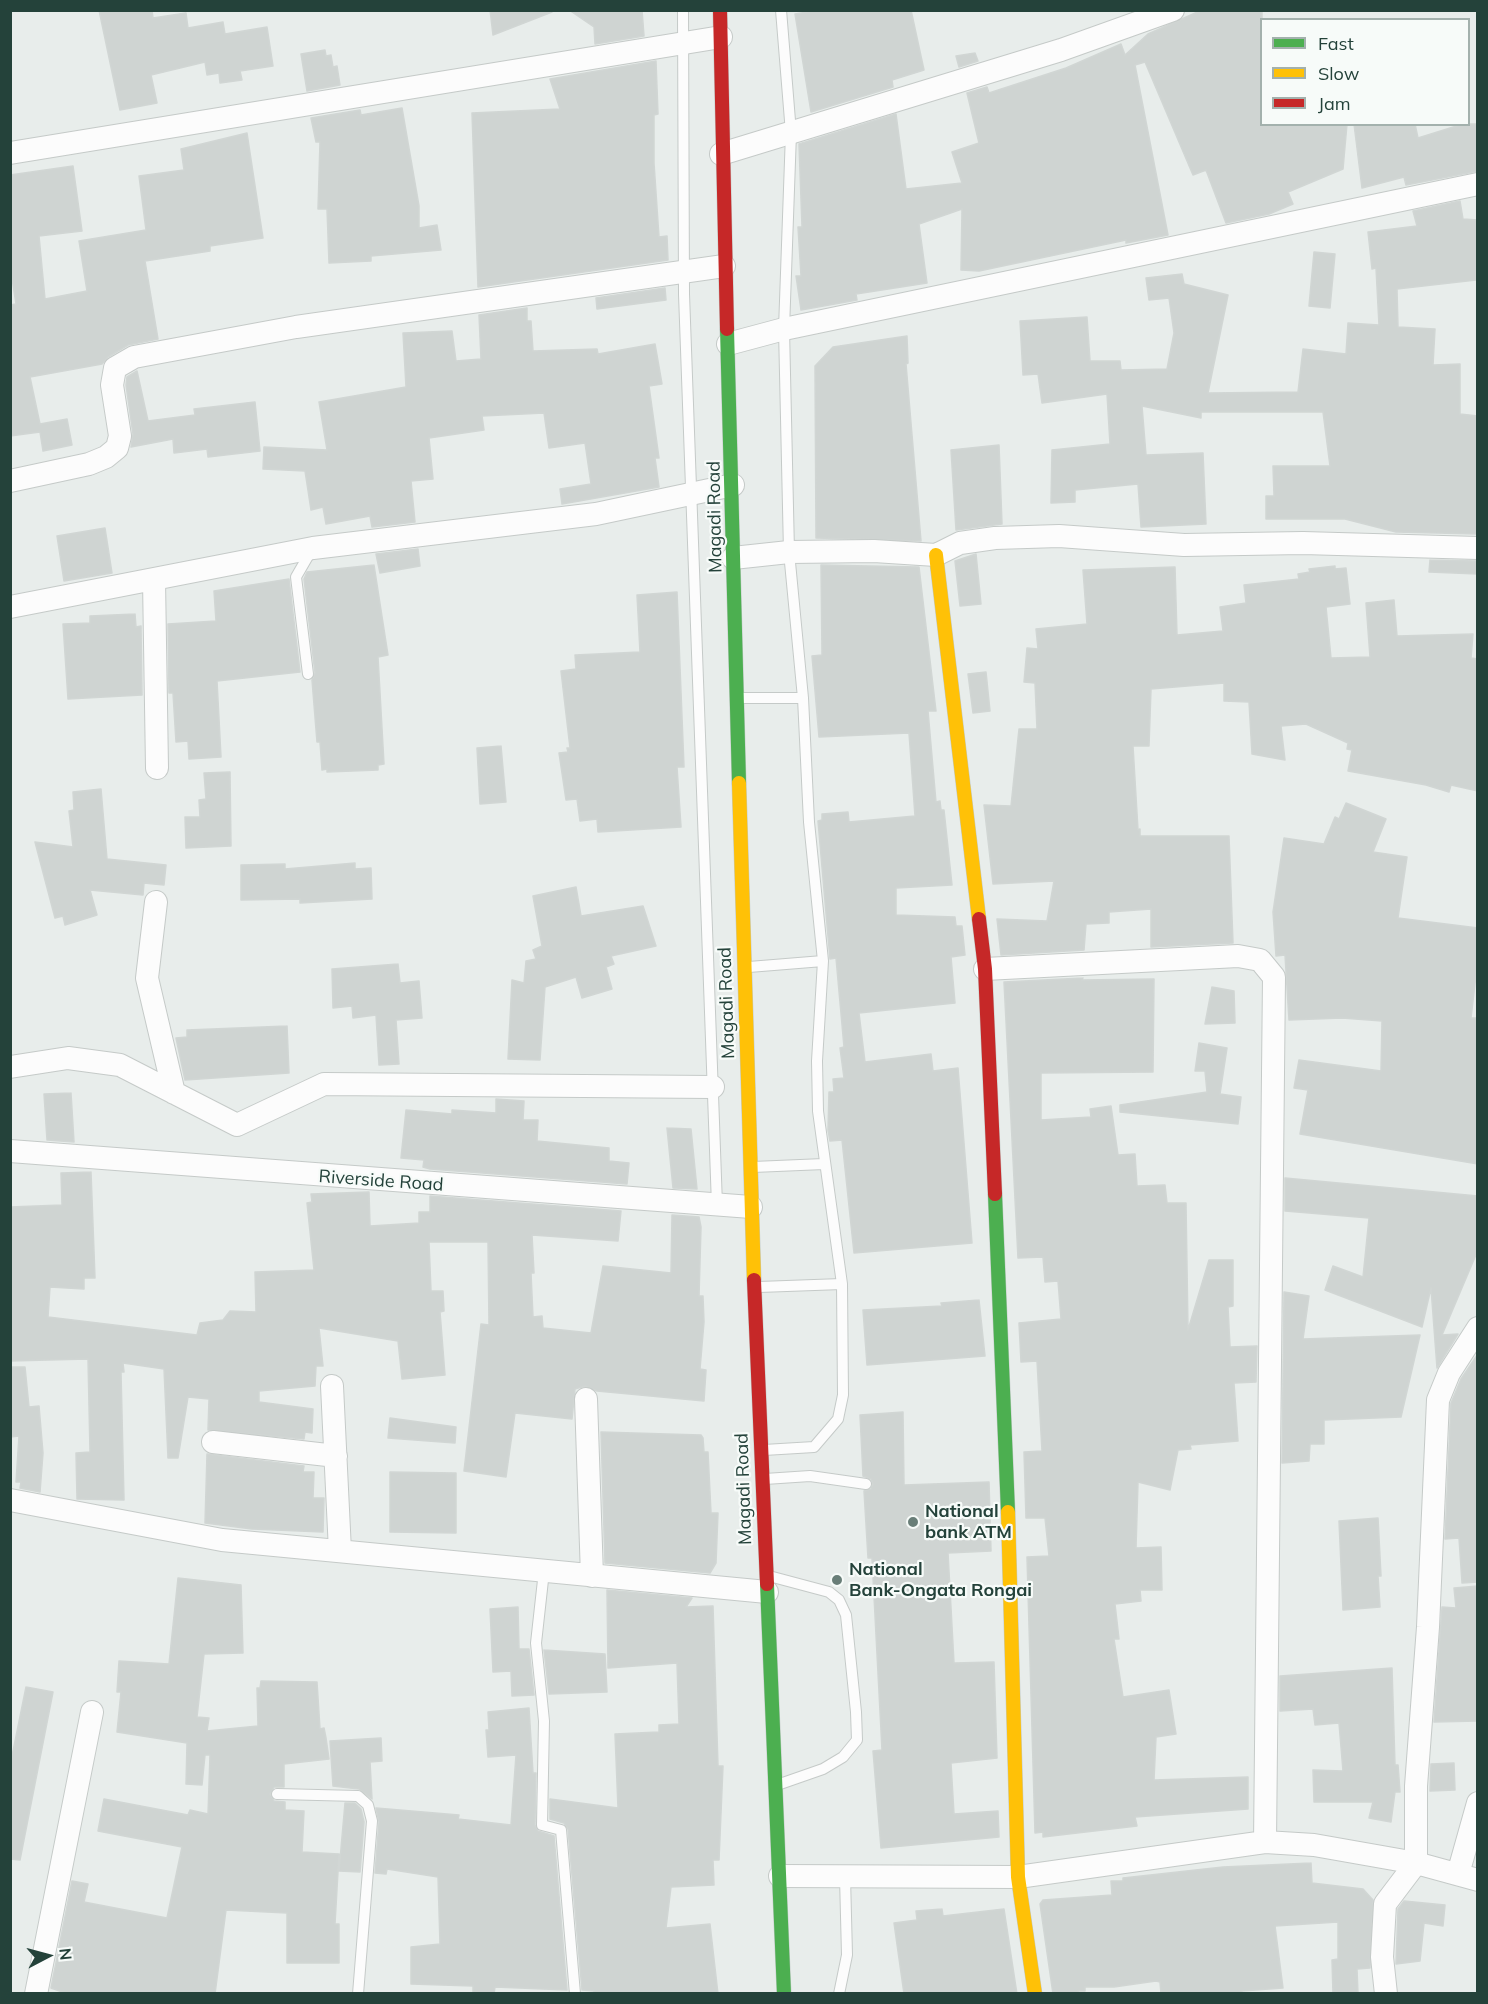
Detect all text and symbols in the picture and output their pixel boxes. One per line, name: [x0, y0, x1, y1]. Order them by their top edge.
legend: [1260, 18, 1470, 126]
text: Fast: [1318, 32, 1354, 55]
text: Slow: [1318, 62, 1359, 85]
text: Jam: [1318, 92, 1351, 115]
street label: Magadi Road: [703, 461, 727, 573]
street label: Magadi Road: [714, 947, 740, 1059]
street label: Riverside Road: [318, 1166, 444, 1196]
street label: Magadi Road: [731, 1433, 757, 1545]
place label: National bank ATM: [925, 1501, 1012, 1544]
marker: National bank ATM: [906, 1515, 920, 1529]
place label: National Bank-Ongata Rongai: [849, 1559, 1032, 1602]
marker: National Bank-Ongata Rongai: [830, 1573, 844, 1587]
north arrow: [18, 1926, 78, 1986]
text: N: [55, 1947, 76, 1961]

